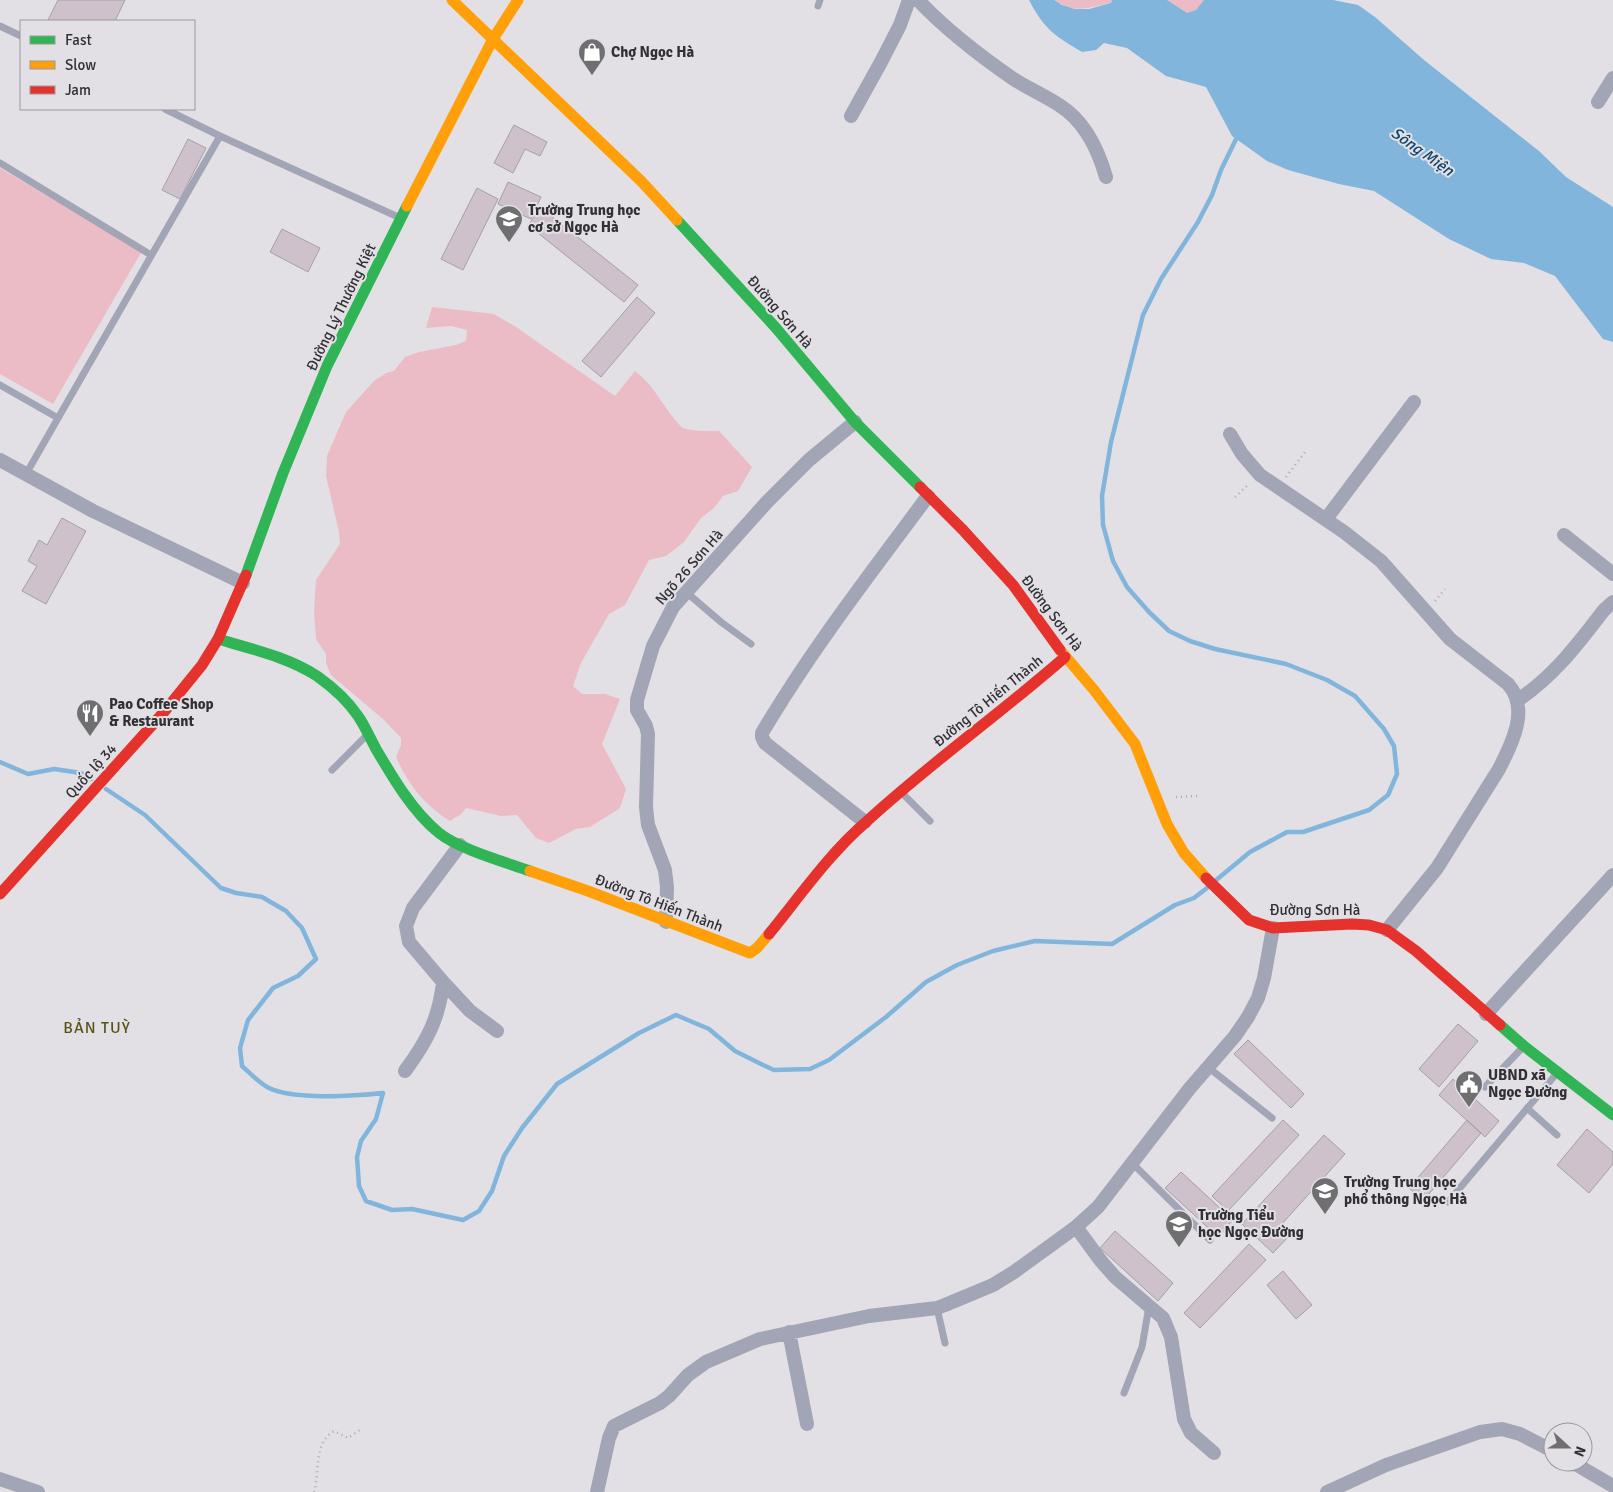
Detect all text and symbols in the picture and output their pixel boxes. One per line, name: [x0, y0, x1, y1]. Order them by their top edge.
legend: [20, 20, 195, 110]
text: Fast: [65, 31, 92, 49]
shop icon: Chợ Ngọc Hà: [577, 37, 607, 76]
place label: Chợ Ngọc Hà: [611, 43, 694, 61]
text: Slow: [65, 56, 96, 74]
text: Jam: [65, 81, 91, 99]
water label: Sông Miện: [1387, 123, 1459, 181]
place label: Trường Trung học cơ sở Ngọc Hà: [528, 201, 640, 236]
school or university icon: Trường Trung học cơ sở Ngọc Hà: [494, 204, 524, 243]
street label: Đường Lý Thường Kiệt: [302, 240, 380, 374]
street label: Đường Sơn Hà: [743, 272, 817, 352]
street label: Ngõ 26 Sơn Hà: [651, 526, 727, 608]
street label: Đường Sơn Hà: [1017, 571, 1087, 655]
street label: Đường Tô Hiến Thành: [930, 651, 1046, 751]
place label: Pao Coffee Shop & Restaurant: [109, 695, 214, 730]
restaurant icon: Pao Coffee Shop & Restaurant: [75, 698, 105, 737]
street label: Quốc lộ 34: [62, 740, 120, 802]
street label: Đường Tô Hiến Thành: [592, 870, 726, 936]
street label: Đường Sơn Hà: [1270, 901, 1360, 919]
district label: BẢN TUỲ: [63, 1018, 131, 1038]
place label: UBND xã Ngọc Đường: [1488, 1066, 1567, 1101]
public building icon: UBND xã Ngọc Đường: [1454, 1069, 1484, 1108]
place label: Trường Trung học phổ thông Ngọc Hà: [1344, 1173, 1467, 1208]
school or university icon: Trường Trung học phổ thông Ngọc Hà: [1310, 1176, 1340, 1215]
place label: Trường Tiểu học Ngọc Đường: [1198, 1204, 1304, 1241]
school or university icon: Trường Tiểu học Ngọc Đường: [1164, 1209, 1194, 1248]
north arrow: [1543, 1422, 1593, 1472]
text: N: [1570, 1444, 1589, 1459]

